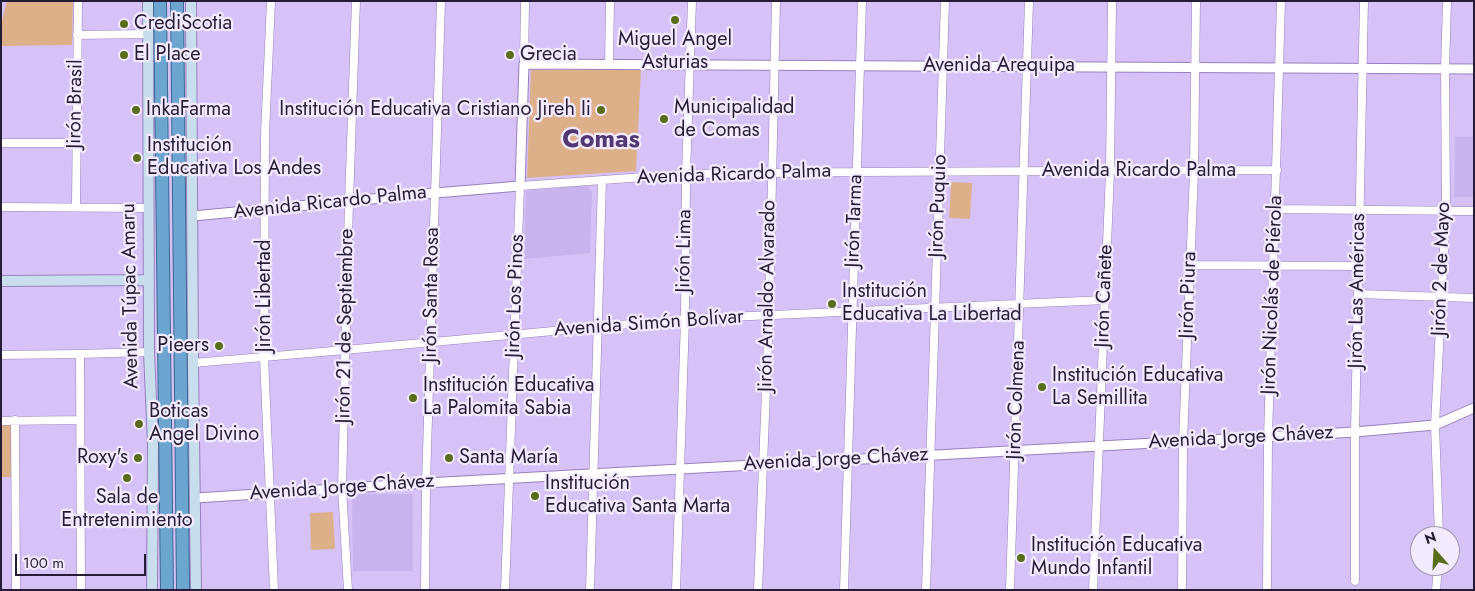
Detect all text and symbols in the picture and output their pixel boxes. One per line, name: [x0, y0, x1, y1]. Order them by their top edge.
place label: CrediScotia: [134, 12, 232, 36]
marker: Miguel Angel Asturias: [669, 14, 681, 26]
marker: CrediScotia: [118, 18, 130, 30]
place label: Miguel Angel Asturias: [618, 28, 732, 75]
place label: El Place: [134, 43, 201, 67]
place label: Grecia: [520, 43, 577, 67]
marker: El Place: [118, 49, 130, 61]
marker: Grecia: [504, 49, 516, 61]
street label: Avenida Arequipa: [923, 54, 1075, 78]
street label: Jirón Brasil: [63, 59, 89, 149]
place label: Municipalidad de Comas: [674, 96, 794, 143]
place label: InkaFarma: [146, 98, 231, 122]
place label: Institución Educativa Cristiano Jireh Ii: [279, 98, 591, 122]
marker: InkaFarma: [130, 104, 142, 116]
marker: Institución Educativa Cristiano Jireh Ii: [595, 104, 607, 116]
marker: Municipalidad de Comas: [658, 113, 670, 125]
district label: Comas: [562, 126, 640, 156]
place label: Institución Educativa Los Andes: [147, 134, 321, 181]
marker: Institución Educativa Los Andes: [131, 152, 143, 164]
street label: Jirón Puquio: [925, 154, 953, 258]
street label: Avenida Ricardo Palma: [1042, 159, 1236, 183]
street label: Avenida Ricardo Palma: [637, 160, 831, 190]
street label: Jirón Tarma: [841, 174, 869, 268]
street label: Avenida Ricardo Palma: [232, 181, 428, 225]
street label: Jirón Nicolás de Piérola: [1258, 195, 1288, 395]
street label: Jirón Arnaldo Alvarado: [754, 200, 782, 392]
street label: Jirón 2 de Mayo: [1428, 202, 1456, 336]
street label: Avenida Túpac Amaru: [117, 203, 145, 389]
street label: Jirón Lima: [672, 209, 698, 293]
street label: Jirón Las Américas: [1345, 213, 1371, 369]
street label: Jirón Santa Rosa: [419, 227, 445, 363]
street label: Jirón 21 de Septiembre: [332, 228, 360, 424]
street label: Jirón Los Pinos: [502, 234, 530, 358]
street label: Jirón Libertad: [253, 240, 277, 352]
street label: Jirón Cañete: [1091, 244, 1119, 348]
street label: Jirón Piura: [1175, 251, 1203, 339]
place label: Institución Educativa La Libertad: [842, 280, 1022, 327]
marker: Institución Educativa La Libertad: [826, 298, 838, 310]
street label: Avenida Simón Bolívar: [553, 305, 745, 343]
place label: Pieers: [157, 334, 209, 358]
marker: Pieers: [213, 340, 225, 352]
street label: Jirón Colmena: [1003, 340, 1031, 460]
place label: Institución Educativa La Semillita: [1052, 364, 1223, 411]
place label: Institución Educativa La Palomita Sabia: [423, 374, 594, 421]
marker: Institución Educativa La Semillita: [1036, 381, 1048, 393]
marker: Institución Educativa La Palomita Sabia: [407, 392, 419, 404]
place label: Boticas Angel Divino: [149, 400, 259, 447]
marker: Boticas Angel Divino: [133, 418, 145, 430]
street label: Avenida Jorge Chávez: [1148, 421, 1334, 455]
street label: Avenida Jorge Chávez: [743, 443, 929, 477]
place label: Roxy's: [77, 446, 128, 470]
place label: Santa María: [459, 446, 558, 470]
marker: Roxy's: [132, 452, 144, 464]
marker: Santa María: [443, 452, 455, 464]
street label: Avenida Jorge Chávez: [249, 470, 435, 506]
marker: Sala de Entretenimiento: [121, 472, 133, 484]
place label: Institución Educativa Santa Marta: [545, 472, 730, 519]
place label: Sala de Entretenimiento: [61, 486, 193, 533]
marker: Institución Educativa Santa Marta: [529, 490, 541, 502]
north arrow: [1410, 526, 1460, 576]
text: N: [1422, 526, 1439, 549]
place label: Institución Educativa Mundo Infantil: [1031, 534, 1202, 581]
scale bar: [18, 544, 149, 576]
text: 100 m: [23, 552, 64, 574]
marker: Institución Educativa Mundo Infantil: [1015, 552, 1027, 564]

